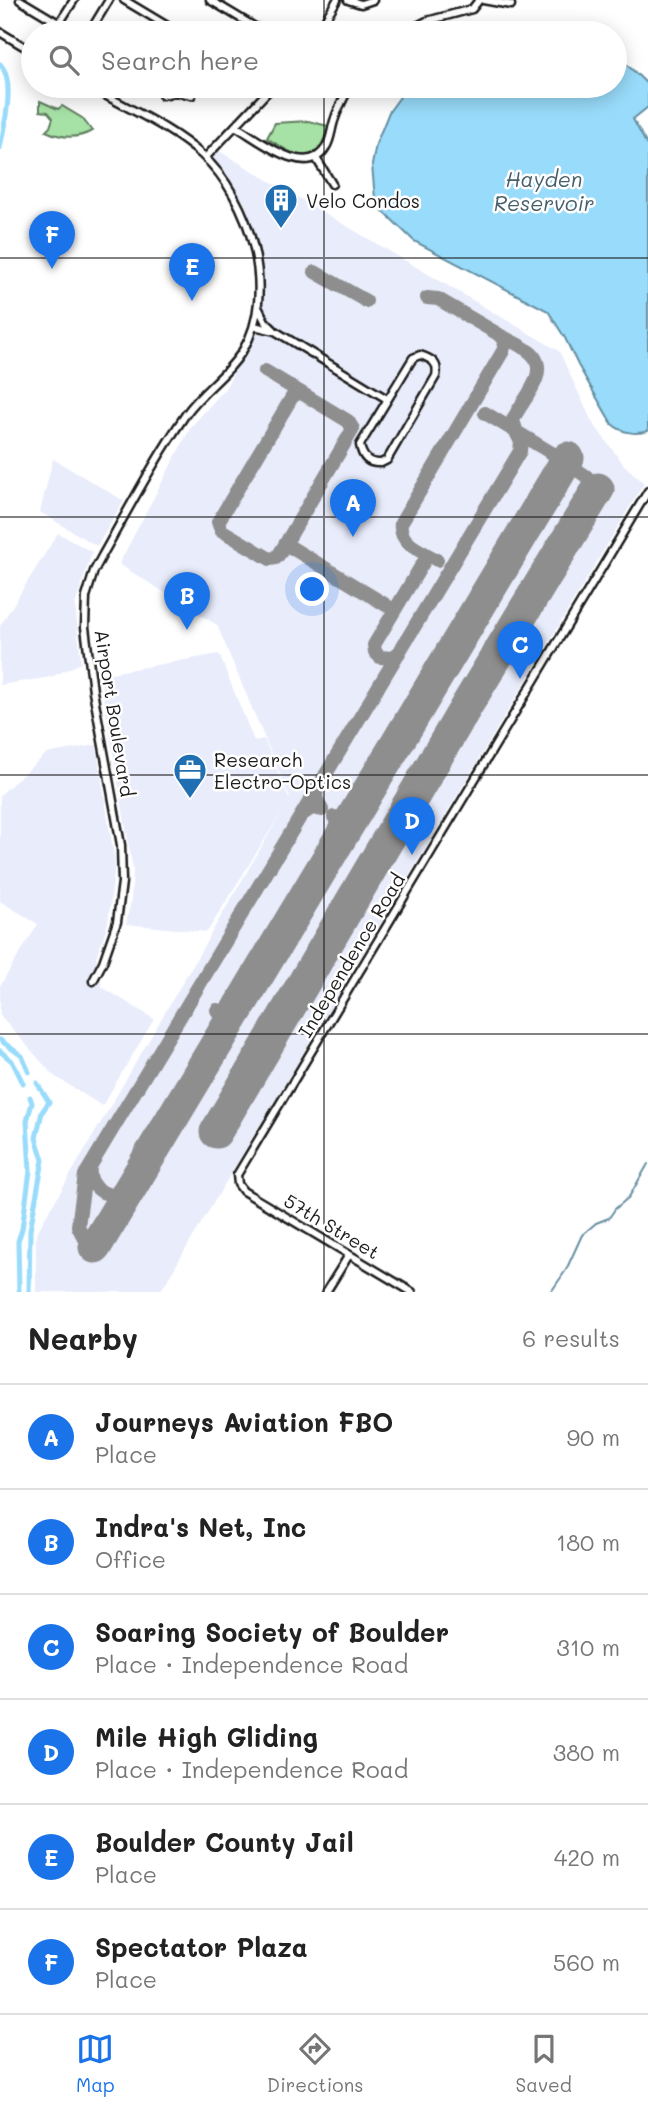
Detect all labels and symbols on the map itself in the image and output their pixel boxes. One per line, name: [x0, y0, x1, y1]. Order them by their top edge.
water label: Hayden Reservoir: [494, 165, 594, 216]
building icon: Velo Condos: [262, 181, 300, 230]
place label: Velo Condos: [306, 188, 420, 213]
pin: F: [29, 211, 75, 269]
pin: E: [169, 243, 215, 301]
pin: A: [330, 479, 376, 537]
pin: B: [164, 572, 210, 630]
your location: [295, 572, 329, 606]
pin: C: [497, 621, 543, 679]
street label: Airport Boulevard: [89, 628, 141, 798]
place label: Research Electro-Optics: [214, 747, 351, 794]
office icon: Research Electro-Optics: [171, 751, 209, 800]
pin: D: [389, 797, 435, 855]
street label: Independence Road: [292, 868, 410, 1042]
street label: 57th Street: [280, 1188, 384, 1264]

